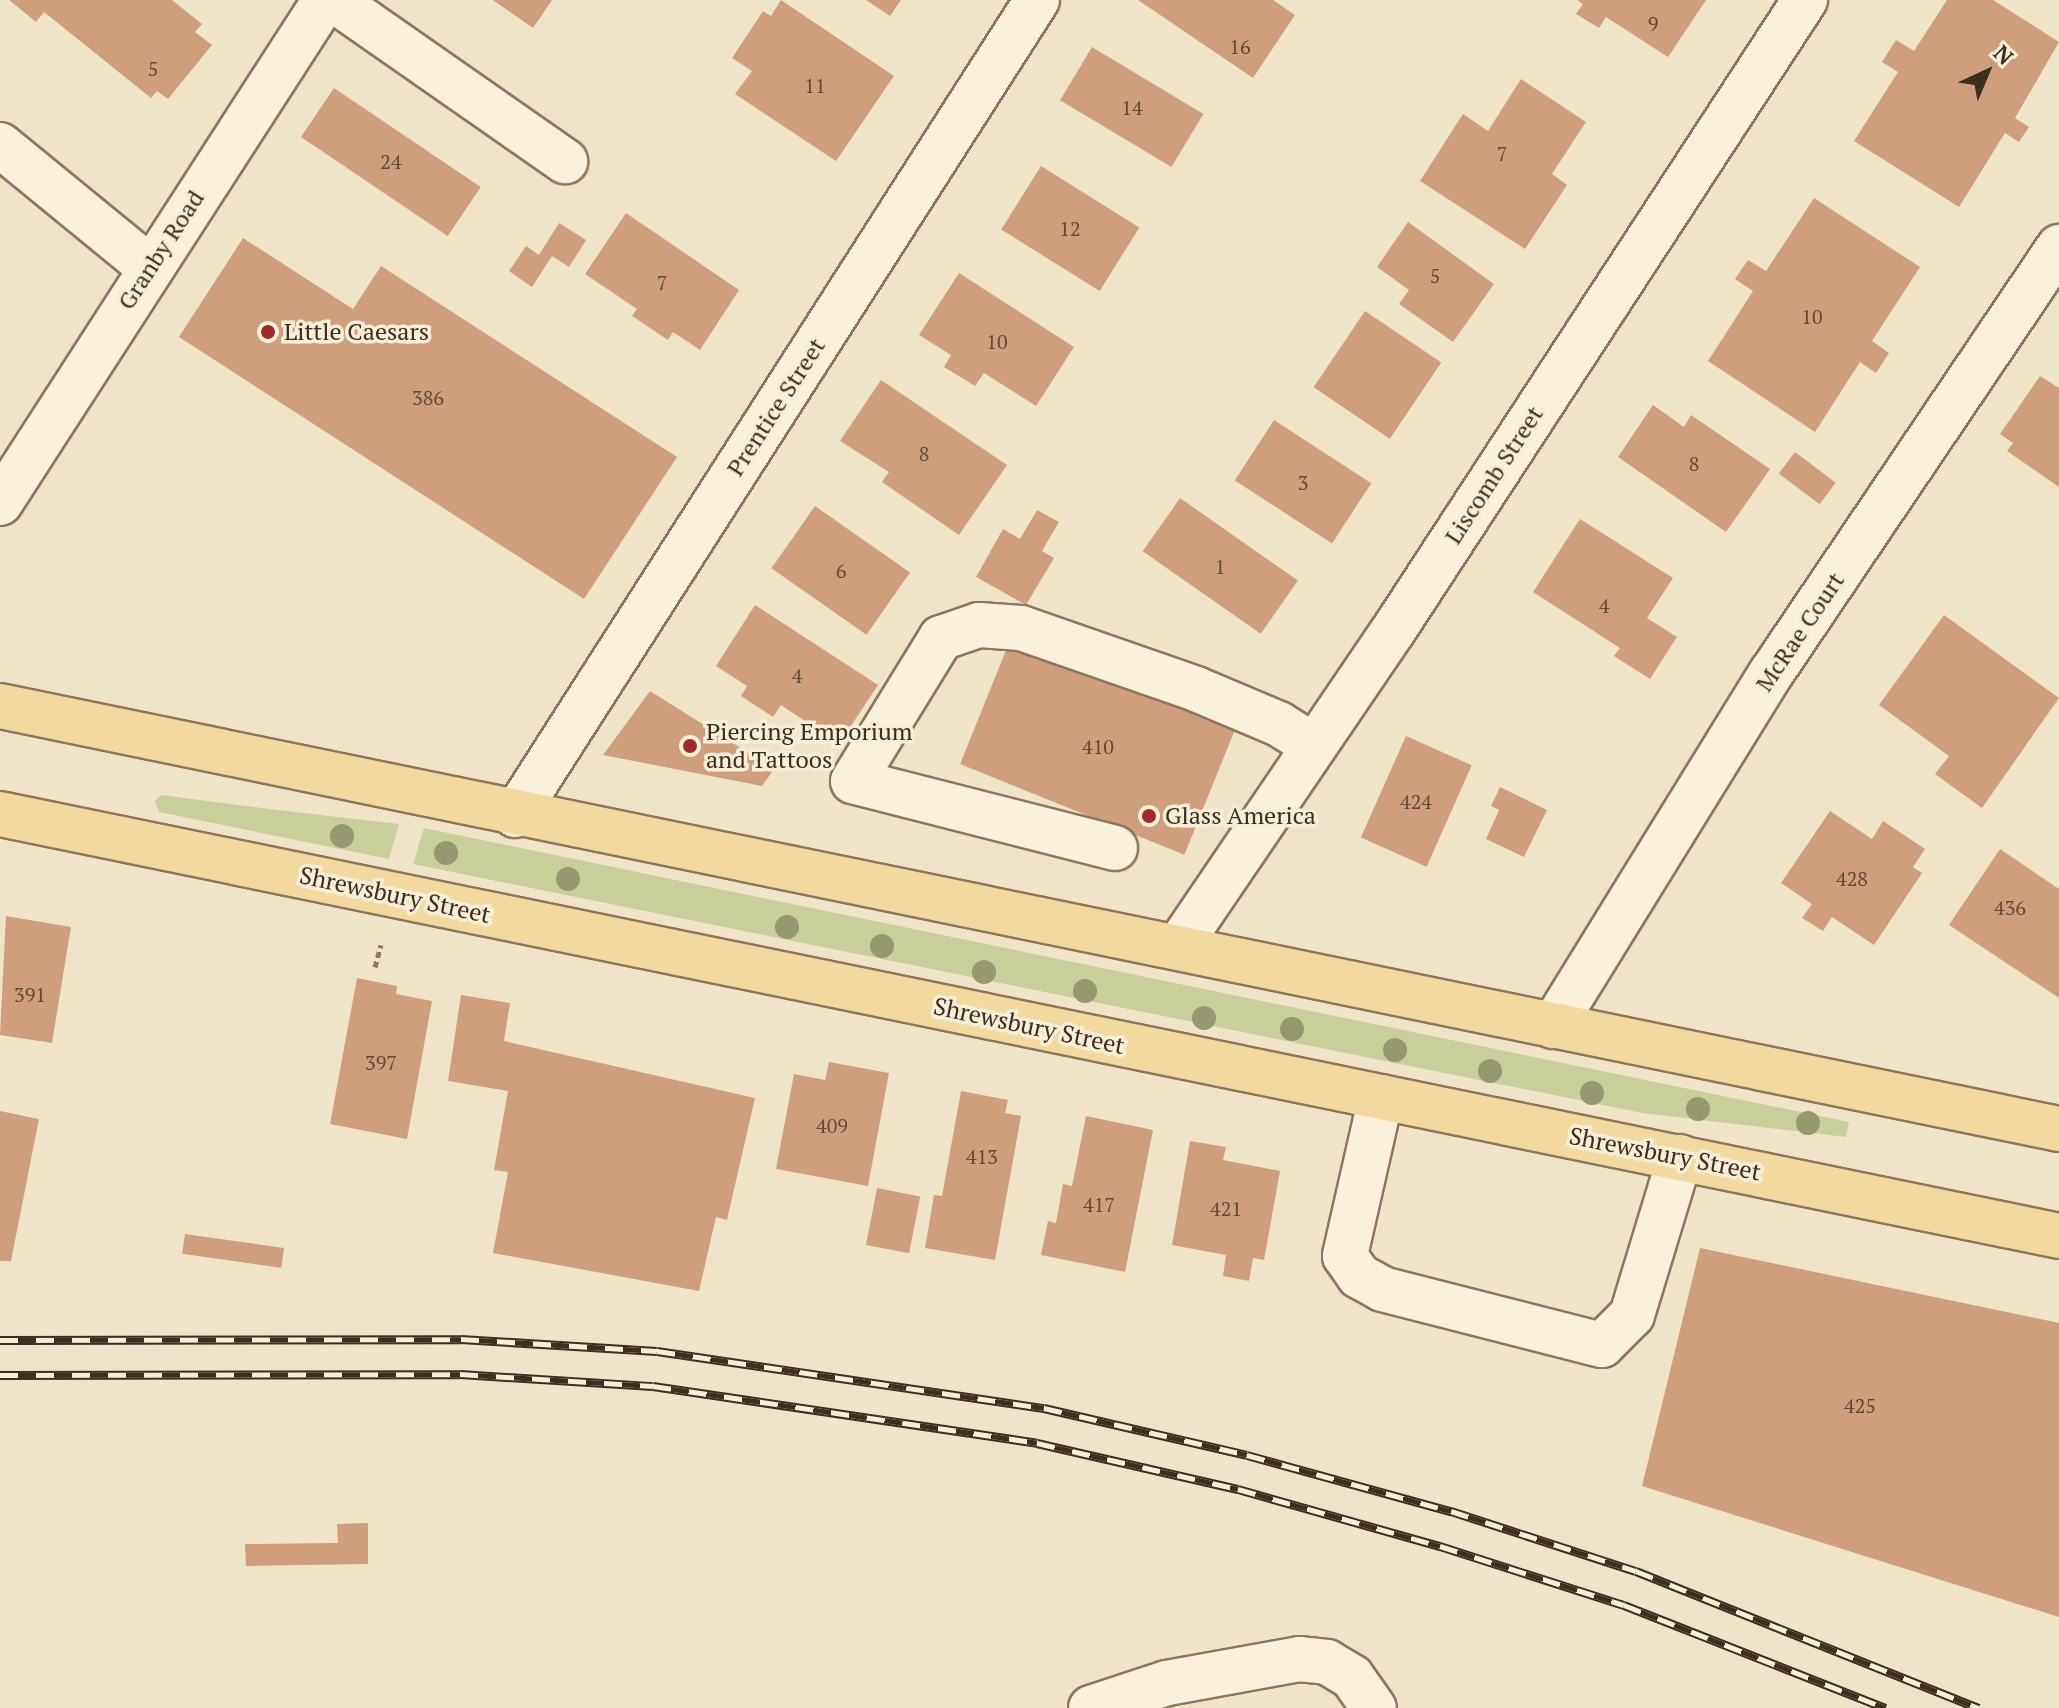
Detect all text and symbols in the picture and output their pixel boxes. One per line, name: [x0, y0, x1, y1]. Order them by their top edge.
house number: 9: [1648, 11, 1658, 35]
north arrow: [1947, 32, 2027, 112]
house number: 16: [1229, 34, 1251, 58]
text: N: [1988, 38, 2020, 71]
house number: 5: [148, 56, 158, 80]
house number: 11: [804, 73, 826, 97]
house number: 14: [1121, 95, 1143, 119]
house number: 7: [1497, 141, 1507, 165]
house number: 24: [380, 149, 402, 173]
street label: Granby Road: [112, 185, 210, 315]
house number: 12: [1059, 216, 1081, 240]
house number: 5: [1430, 263, 1440, 287]
house number: 7: [657, 270, 667, 294]
house number: 10: [1801, 304, 1823, 328]
place label: Little Caesars: [284, 318, 429, 346]
marker: Little Caesars: [259, 323, 277, 341]
house number: 10: [986, 329, 1008, 353]
street label: Prentice Street: [721, 333, 831, 481]
house number: 386: [412, 385, 444, 409]
street label: Liscomb Street: [1439, 401, 1549, 549]
house number: 8: [919, 441, 929, 465]
house number: 8: [1689, 451, 1699, 475]
house number: 3: [1298, 470, 1308, 494]
house number: 1: [1215, 554, 1225, 578]
house number: 6: [836, 558, 846, 582]
street label: McRae Court: [1750, 567, 1850, 697]
house number: 4: [1599, 593, 1609, 617]
house number: 4: [792, 663, 802, 687]
place label: Piercing Emporium and Tattoos: [706, 718, 912, 774]
house number: 410: [1082, 734, 1114, 758]
marker: Piercing Emporium and Tattoos: [681, 737, 699, 755]
house number: 424: [1400, 789, 1432, 813]
place label: Glass America: [1165, 802, 1316, 830]
marker: Glass America: [1140, 807, 1158, 825]
street label: Shrewsbury Street: [297, 861, 493, 929]
house number: 428: [1836, 866, 1868, 890]
house number: 436: [1994, 895, 2026, 919]
house number: 391: [14, 982, 46, 1006]
street label: Shrewsbury Street: [931, 992, 1127, 1060]
house number: 397: [365, 1050, 397, 1074]
house number: 409: [816, 1113, 848, 1137]
street label: Shrewsbury Street: [1567, 1121, 1763, 1187]
house number: 413: [966, 1144, 998, 1168]
house number: 417: [1083, 1192, 1115, 1216]
house number: 421: [1210, 1196, 1242, 1220]
house number: 425: [1844, 1393, 1876, 1417]

